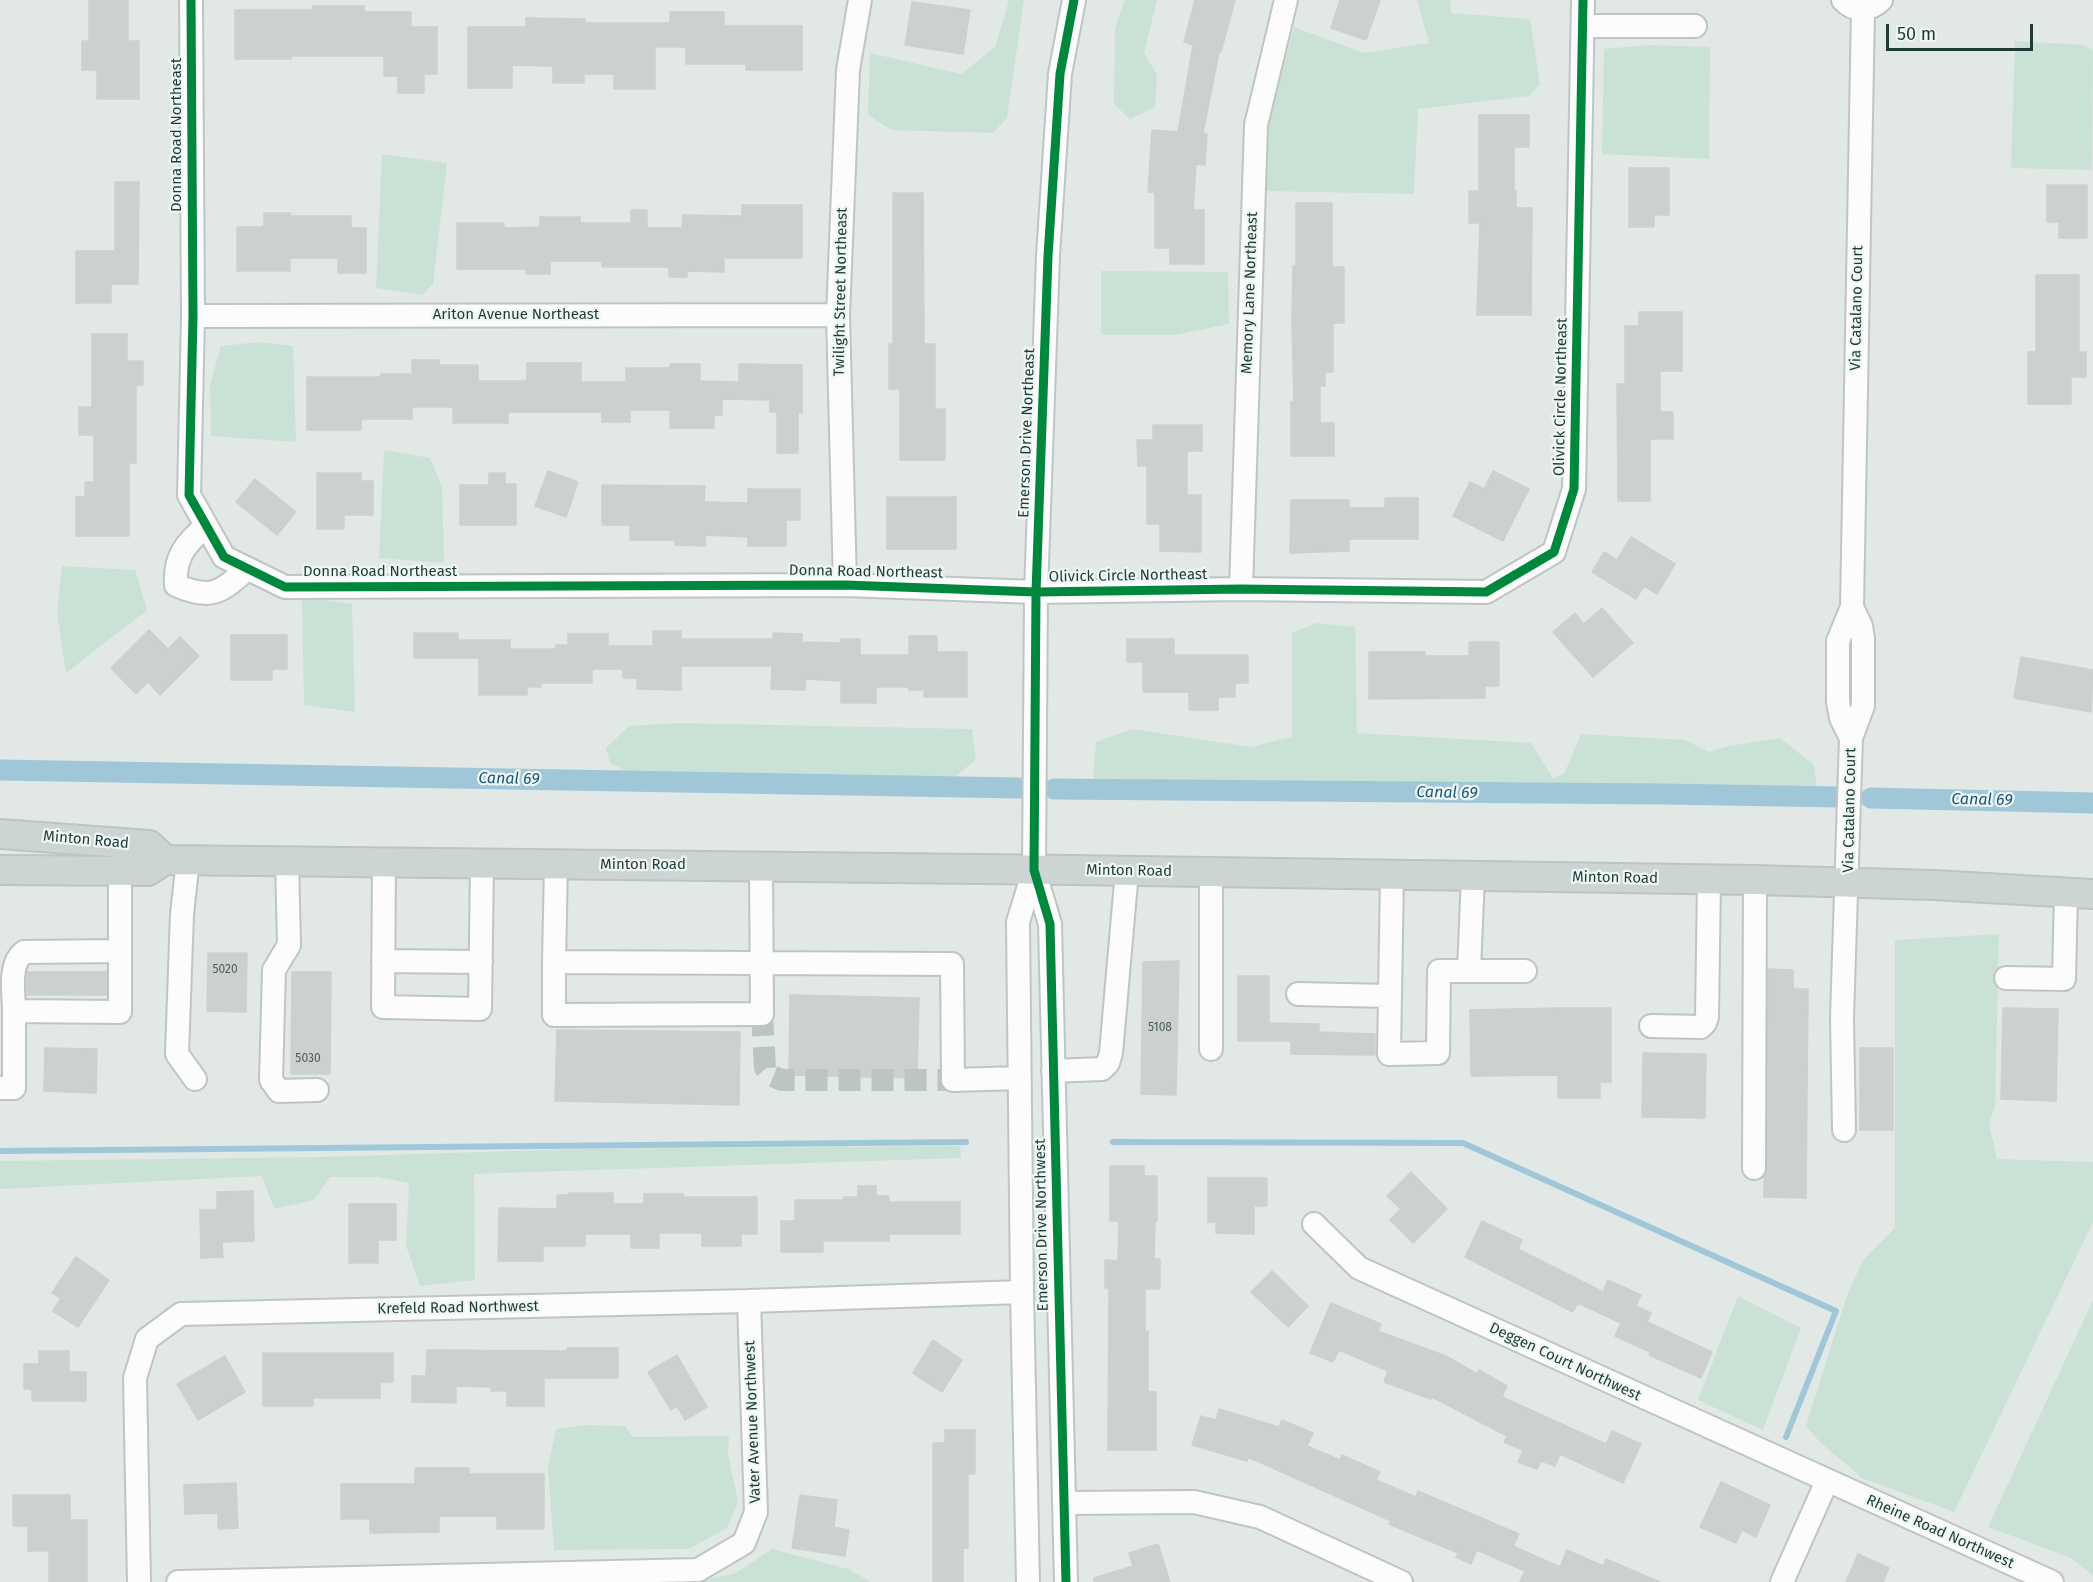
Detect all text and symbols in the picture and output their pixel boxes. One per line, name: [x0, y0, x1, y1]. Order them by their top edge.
scale bar: [1889, 12, 2036, 50]
text: 50 m: [1897, 23, 1936, 45]
street label: Donna Road Northeast: [168, 58, 186, 212]
street label: Twilight Street Northeast: [831, 207, 851, 377]
street label: Memory Lane Northeast: [1238, 211, 1262, 375]
street label: Via Catalano Court: [1847, 245, 1867, 371]
street label: Ariton Avenue Northeast: [433, 306, 599, 324]
street label: Olivick Circle Northeast: [1551, 318, 1571, 476]
street label: Emerson Drive Northeast: [1015, 348, 1039, 518]
street label: Donna Road Northeast: [789, 562, 943, 582]
street label: Donna Road Northeast: [303, 563, 457, 581]
street label: Olivick Circle Northeast: [1049, 566, 1207, 586]
street label: Via Catalano Court: [1840, 747, 1860, 873]
water label: Canal 69: [478, 769, 540, 789]
water label: Canal 69: [1416, 783, 1478, 803]
water label: Canal 69: [1951, 790, 2013, 810]
street label: Minton Road: [42, 827, 130, 853]
street label: Minton Road: [600, 856, 686, 874]
street label: Minton Road: [1086, 861, 1172, 881]
street label: Minton Road: [1572, 868, 1658, 888]
house number: 5020: [212, 963, 238, 977]
house number: 5108: [1148, 1021, 1172, 1035]
house number: 5030: [295, 1052, 321, 1066]
street label: Emerson Drive Northwest: [1031, 1139, 1053, 1311]
street label: Krefeld Road Northwest: [377, 1298, 539, 1318]
street label: Deggen Court Northwest: [1486, 1319, 1644, 1405]
street label: Vater Avenue Northwest: [741, 1340, 765, 1504]
street label: Rheine Road Northwest: [1863, 1491, 2017, 1573]

